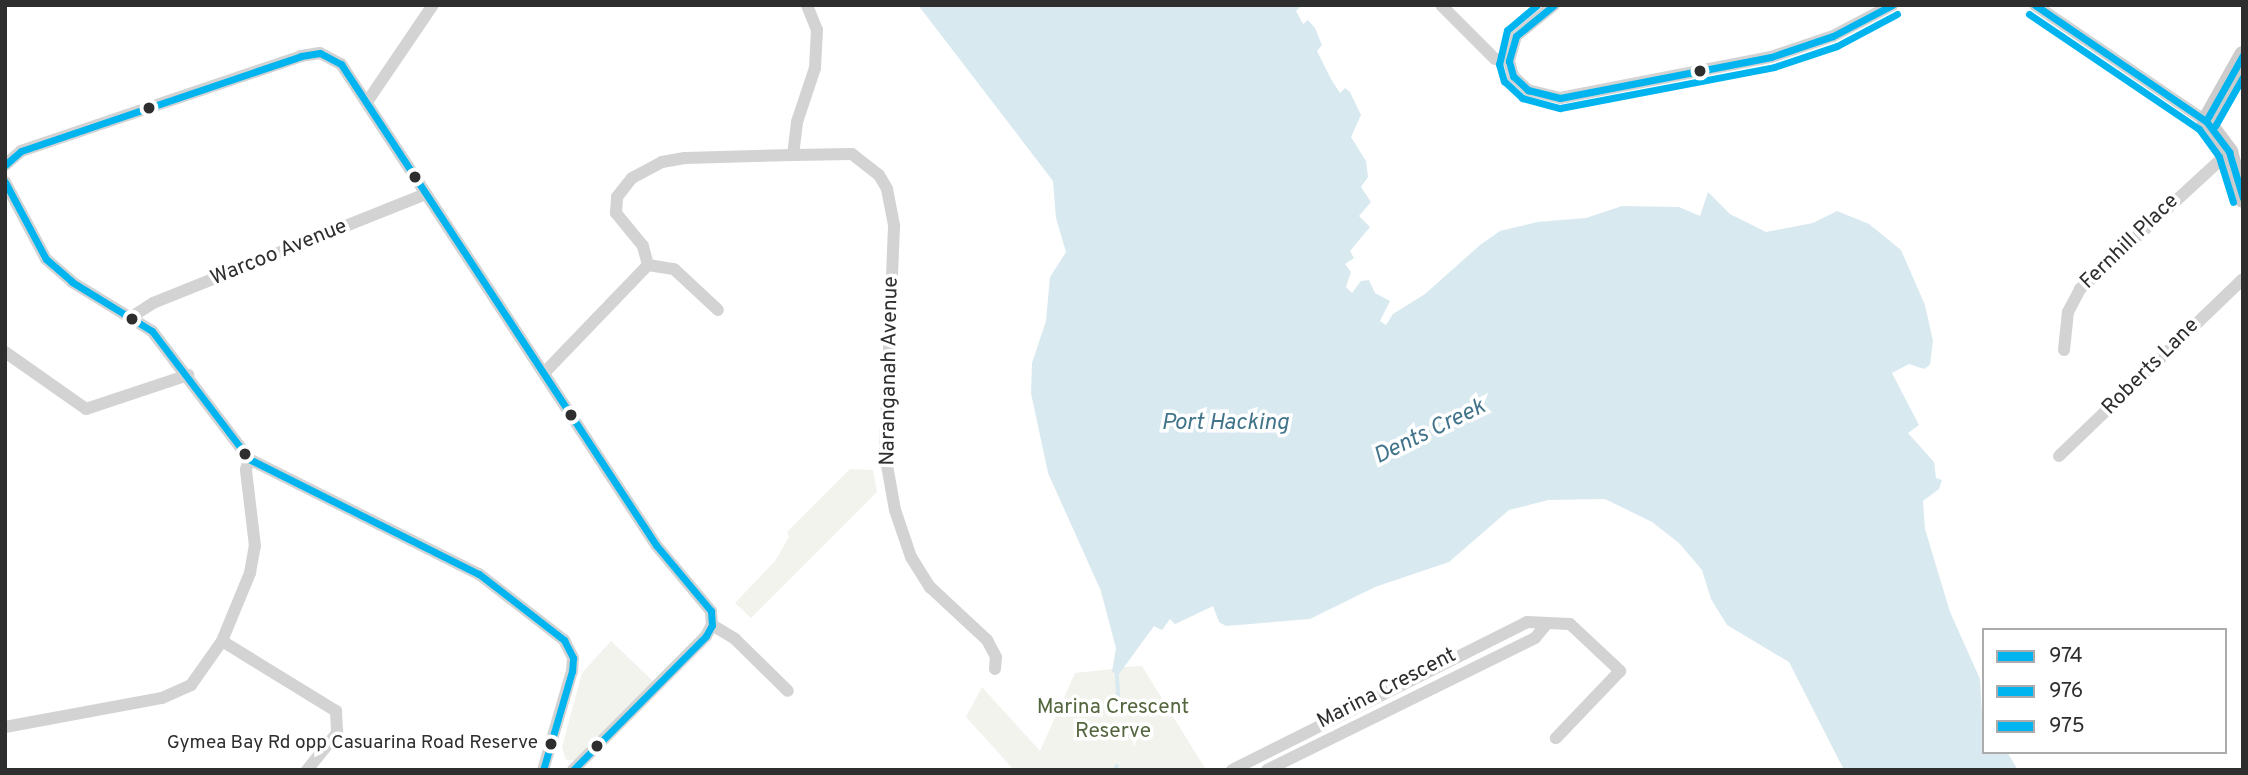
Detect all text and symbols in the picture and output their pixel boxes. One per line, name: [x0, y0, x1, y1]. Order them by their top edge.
unlabelled marker: [1693, 64, 1707, 78]
unlabelled marker: [142, 101, 156, 115]
unlabelled marker: [408, 170, 422, 184]
street label: Fernhill Place: [2076, 189, 2184, 295]
street label: Warcoo Avenue: [207, 214, 351, 292]
street label: Naranganah Avenue: [876, 276, 904, 466]
unlabelled marker: [125, 312, 139, 326]
street label: Roberts Lane: [2097, 313, 2205, 421]
water label: Dents Creek: [1370, 394, 1490, 472]
unlabelled marker: [564, 408, 578, 422]
water label: Port Hacking: [1161, 410, 1289, 438]
unlabelled marker: [238, 447, 252, 461]
legend: [1982, 628, 2227, 754]
street label: Marina Crescent: [1313, 643, 1461, 735]
text: 974: [2049, 643, 2083, 670]
text: 976: [2049, 678, 2083, 705]
park label: Marina Crescent Reserve: [1037, 695, 1189, 745]
text: 975: [2049, 713, 2085, 740]
place label: Gymea Bay Rd opp Casuarina Road Reserve: [167, 733, 538, 755]
marker: Gymea Bay Rd opp Casuarina Road Reserve: [544, 737, 558, 751]
unlabelled marker: [590, 739, 604, 753]

